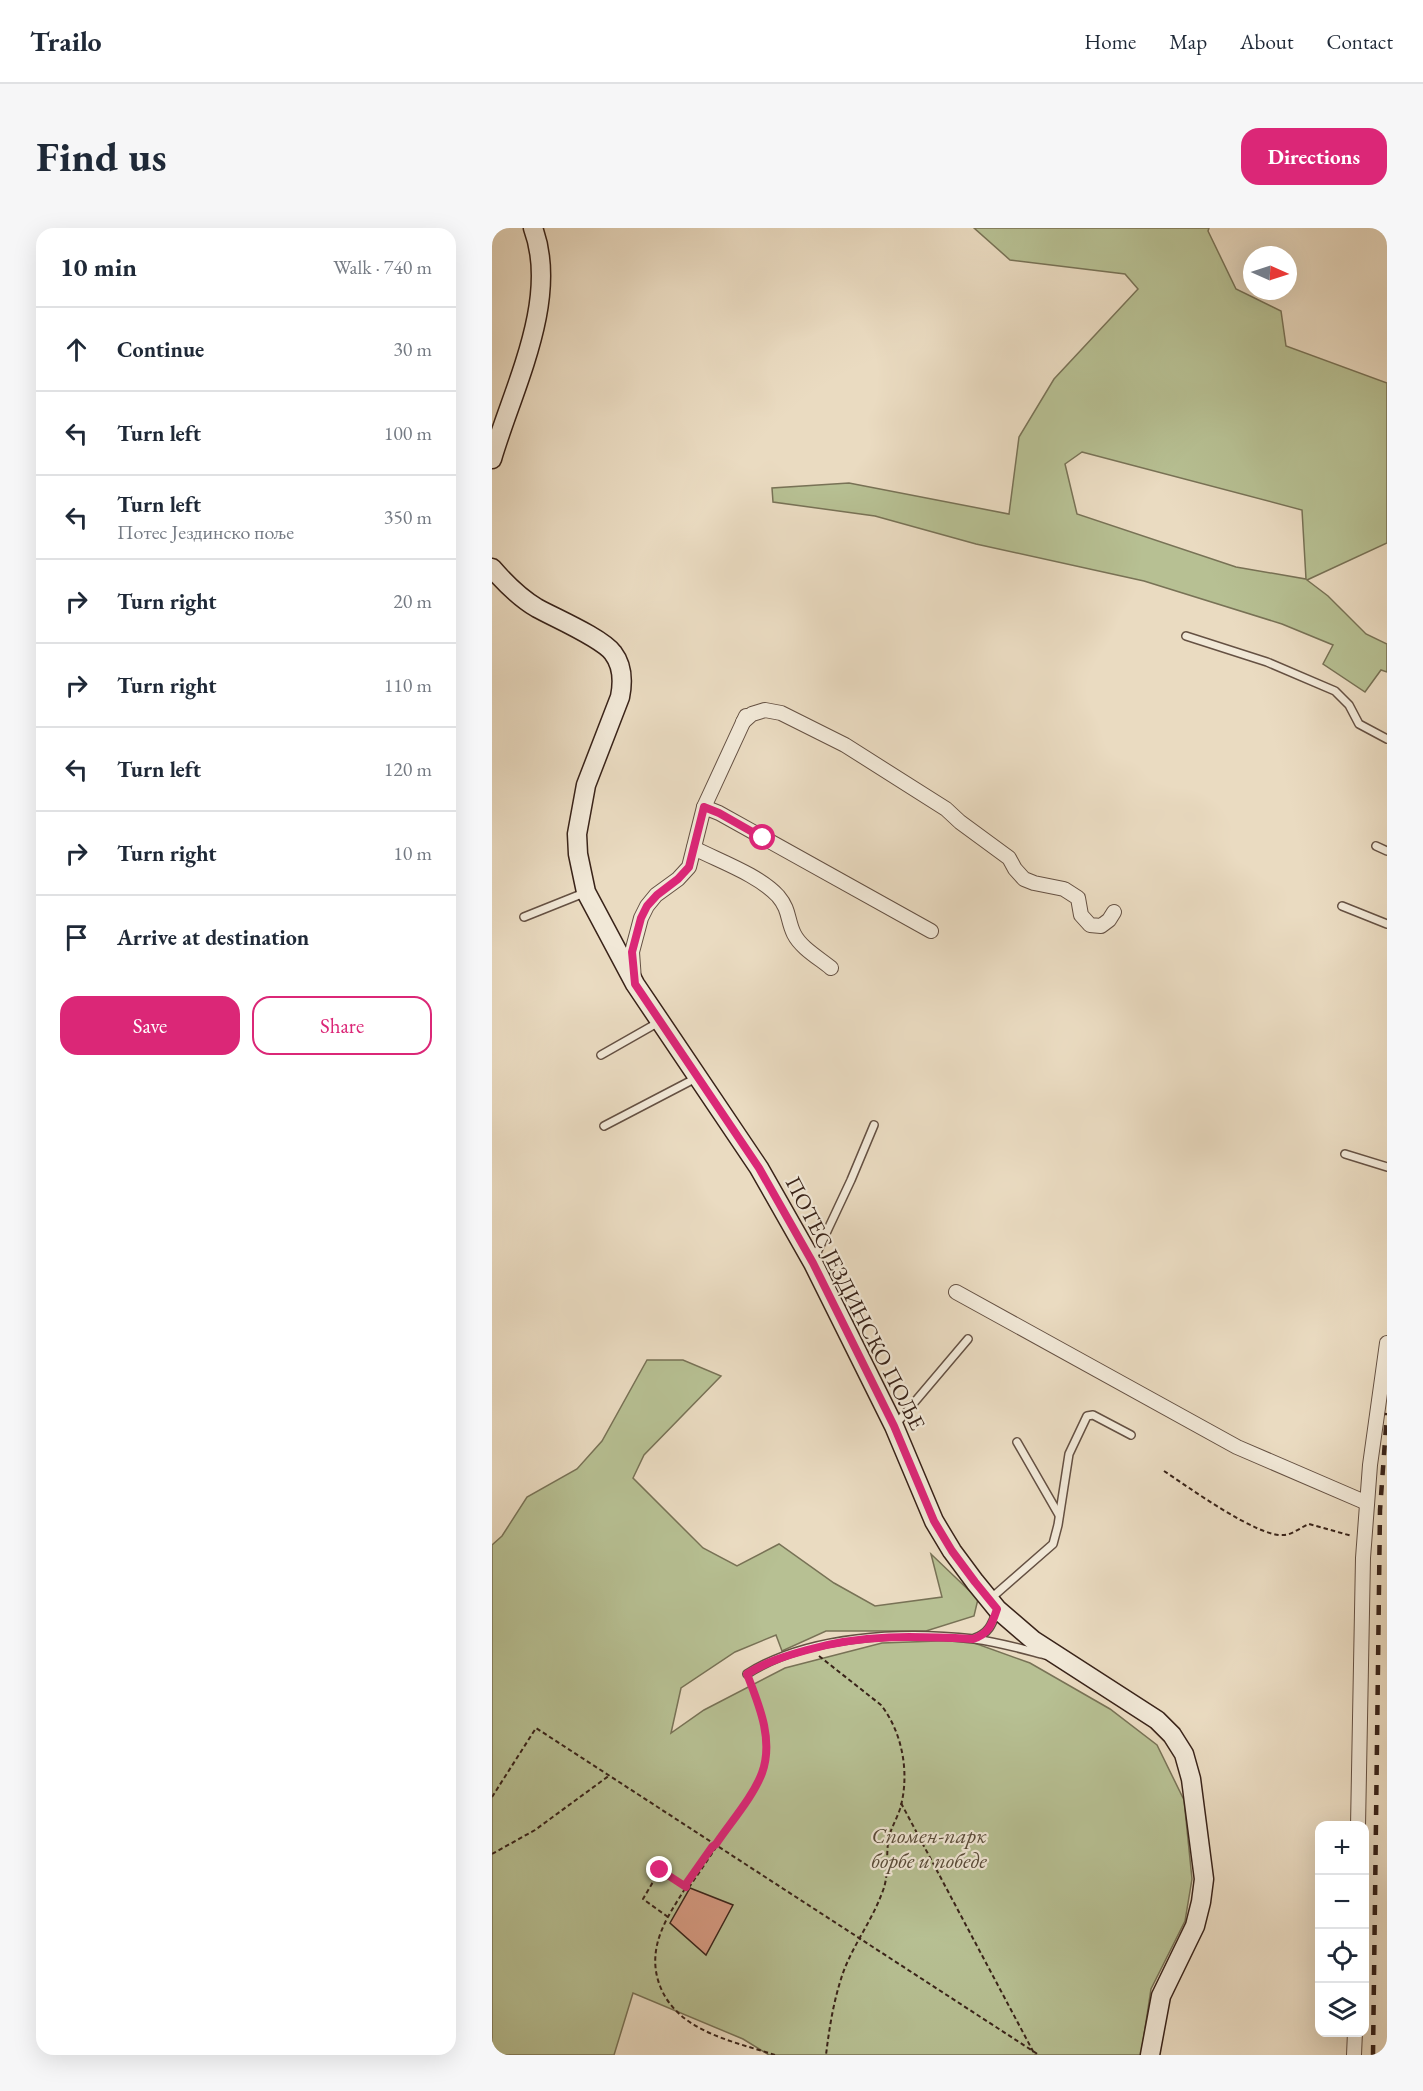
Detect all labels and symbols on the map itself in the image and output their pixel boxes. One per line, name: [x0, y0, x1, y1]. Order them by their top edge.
north arrow: [1243, 246, 1297, 300]
route start: [749, 824, 775, 850]
street label: ПОТЕС ЈЕЗДИНСКО ПОЉЕ: [779, 1171, 932, 1435]
park label: Спомен-парк борбе и победе: [871, 1821, 987, 1875]
route end: [646, 1856, 672, 1882]

